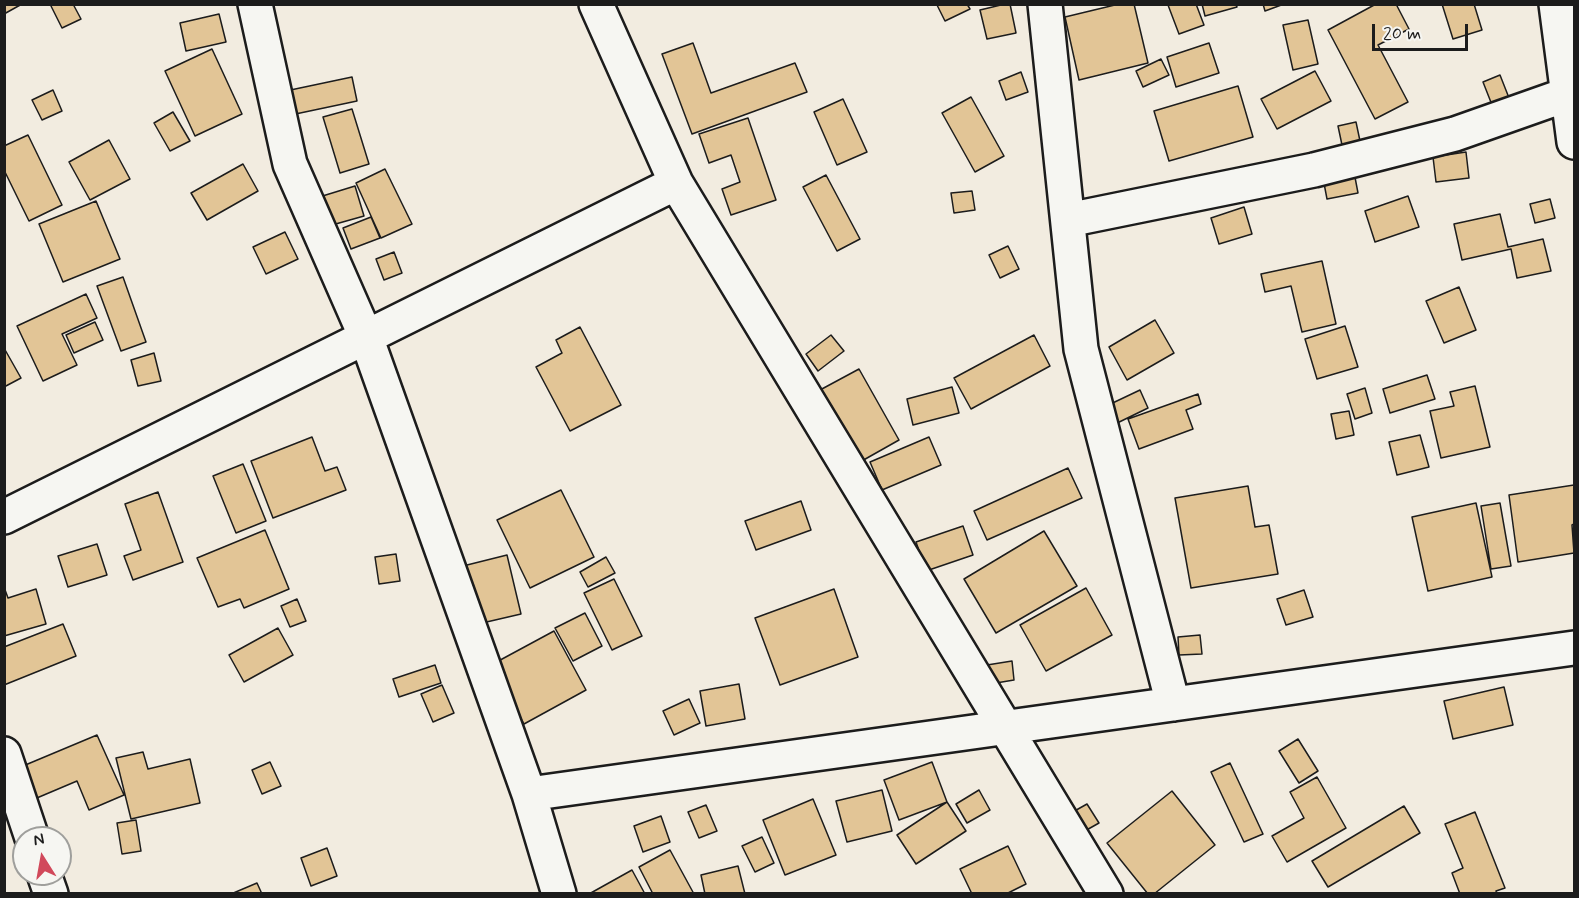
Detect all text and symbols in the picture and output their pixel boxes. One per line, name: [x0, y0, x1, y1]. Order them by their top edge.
scale bar: [1375, 12, 1471, 50]
text: 20 m: [1383, 22, 1421, 46]
north arrow: [12, 826, 72, 886]
text: N: [32, 828, 46, 851]

